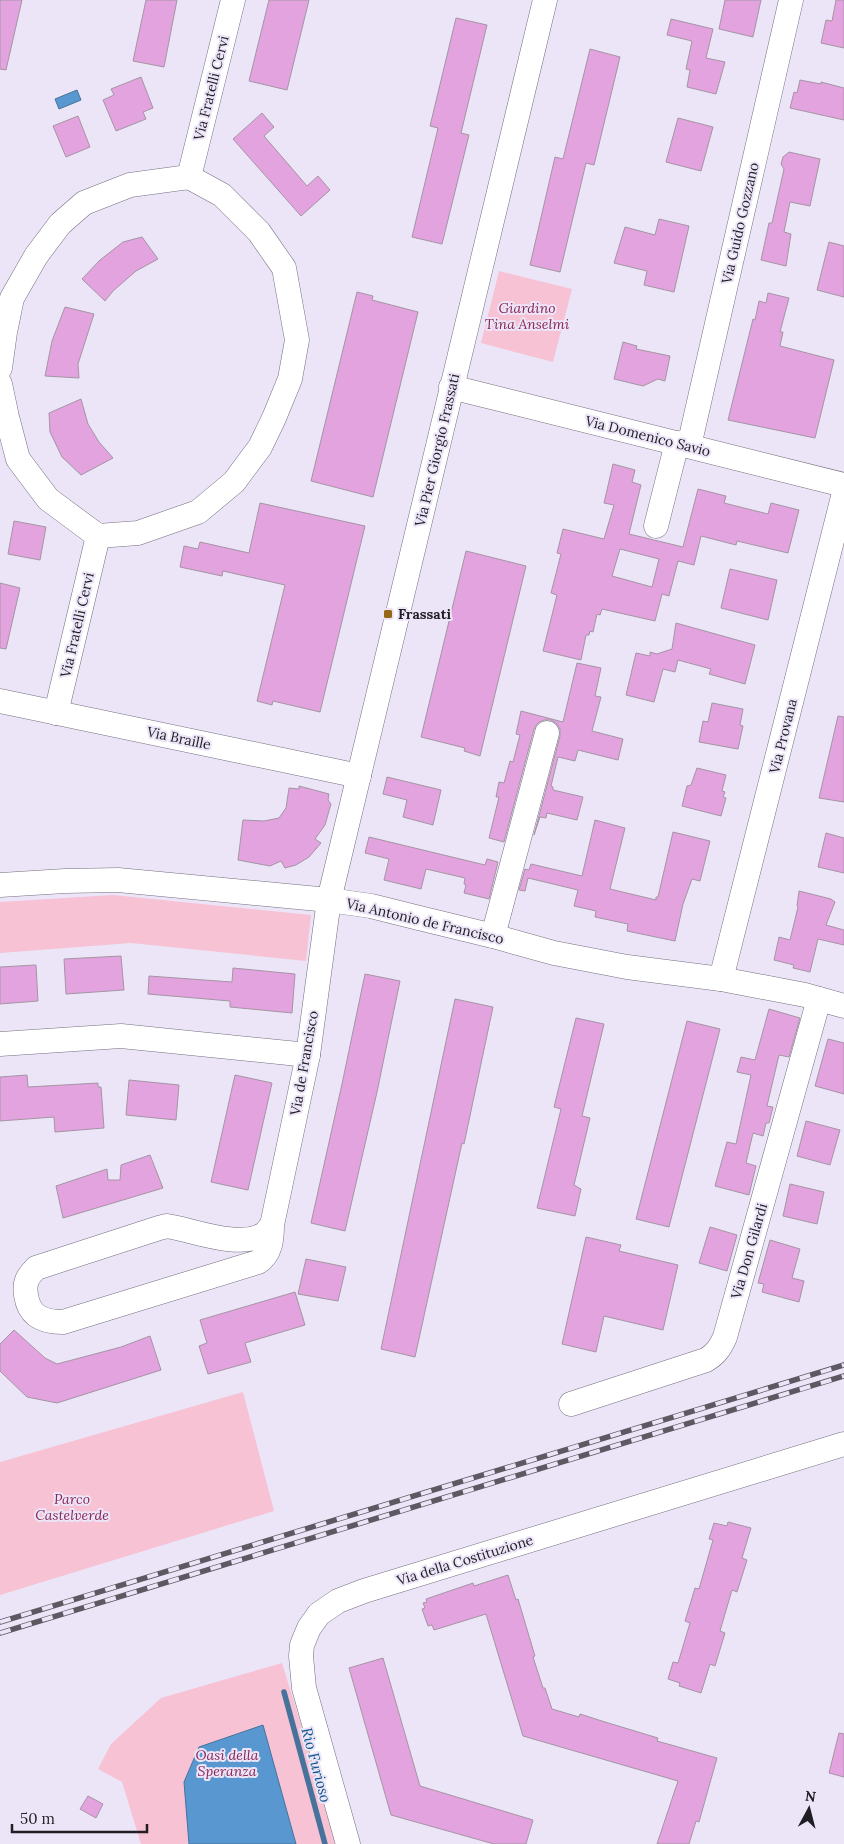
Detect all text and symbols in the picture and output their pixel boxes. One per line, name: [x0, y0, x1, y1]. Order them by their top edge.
street label: Via Fratelli Cervi: [189, 34, 233, 143]
street label: Via Guido Gozzano: [717, 161, 763, 286]
park label: Giardino Tina Anselmi: [485, 299, 570, 333]
street label: Via Pier Giorgio Frassati: [410, 372, 463, 529]
street label: Via Domenico Savio: [583, 411, 712, 460]
street label: Via Fratelli Cervi: [56, 571, 98, 680]
place label: Frassati: [398, 605, 451, 623]
marker: Frassati: [382, 608, 394, 620]
street label: Via Provana: [765, 697, 801, 776]
street label: Via Braille: [145, 722, 213, 754]
street label: Via Antonio de Francisco: [344, 894, 506, 948]
street label: Via de Francisco: [286, 1009, 322, 1118]
street label: Via Don Gilardi: [727, 1201, 771, 1302]
park label: Parco Castelverde: [35, 1490, 109, 1524]
street label: Via della Costituzione: [394, 1531, 536, 1590]
water label: Rio Furioso: [297, 1725, 336, 1805]
park label: Oasi della Speranza: [196, 1746, 259, 1780]
north arrow: [784, 1784, 834, 1834]
text: N: [804, 1787, 817, 1806]
scale bar: [12, 1802, 148, 1834]
text: 50 m: [20, 1809, 55, 1828]

